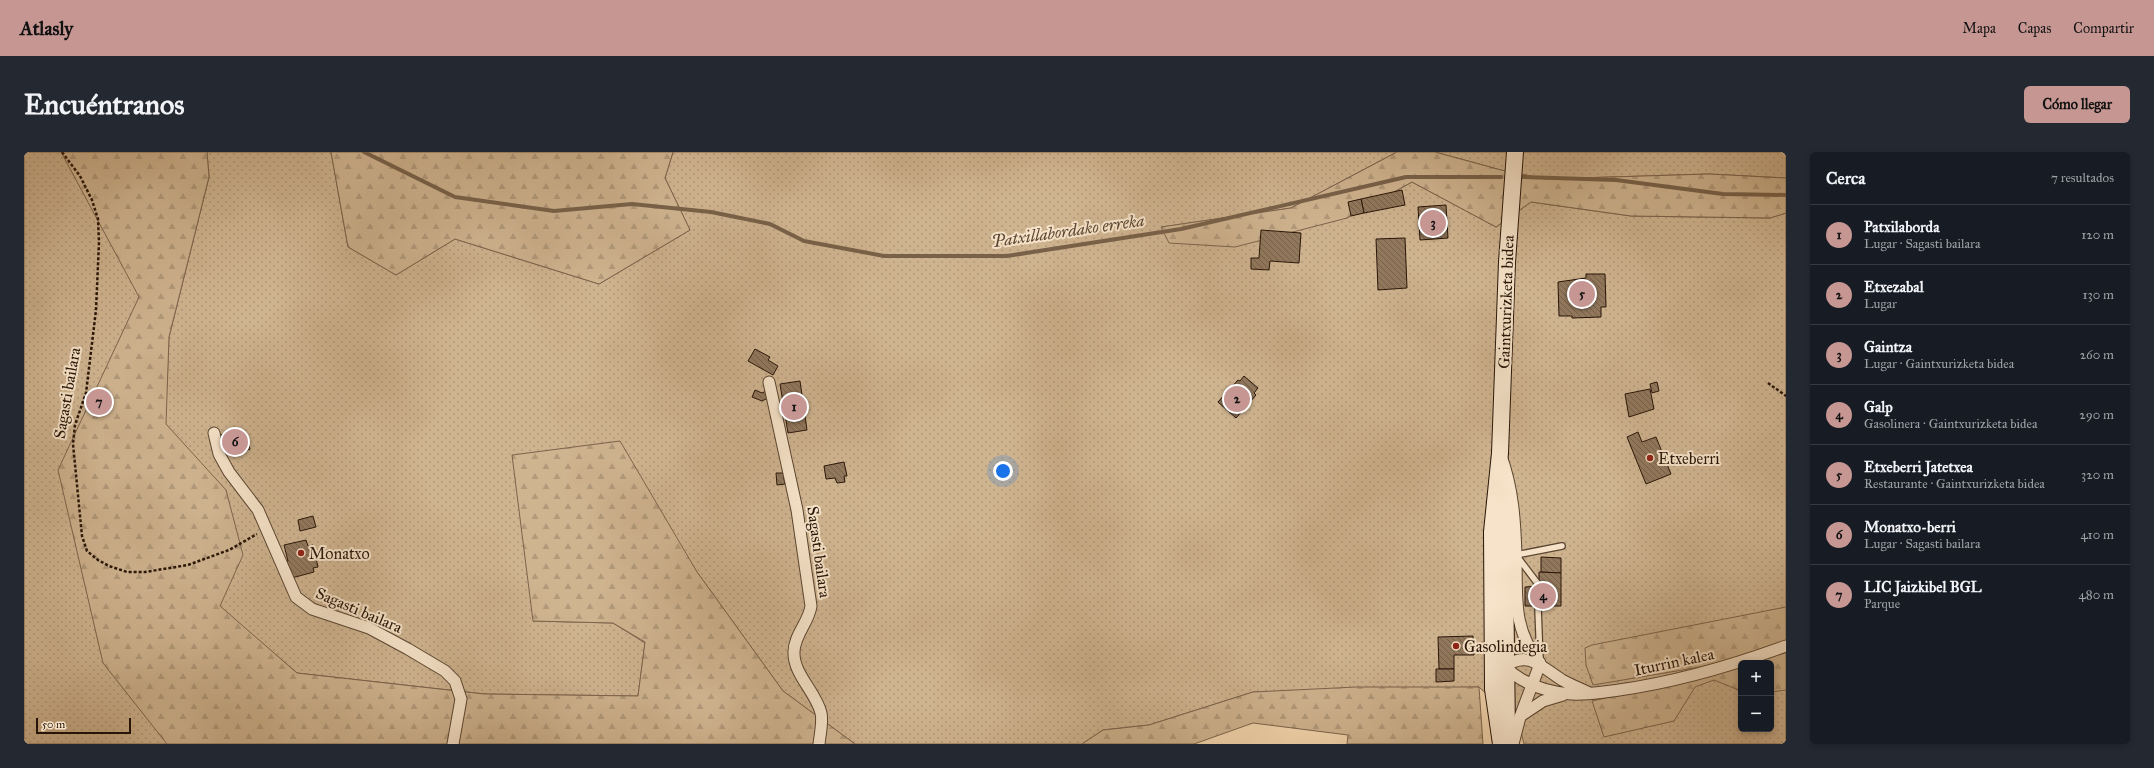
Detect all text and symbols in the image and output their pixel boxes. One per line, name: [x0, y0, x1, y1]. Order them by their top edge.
text: Atlasly: [20, 17, 73, 40]
text: Mapa: [1963, 20, 1996, 37]
text: Capas: [2018, 20, 2051, 37]
text: Compartir: [2073, 20, 2134, 37]
button: Cómo llegar: [2024, 86, 2130, 123]
text: Encuéntranos: [24, 87, 185, 122]
text: Cerca: [1826, 168, 1865, 189]
text: 7 resultados: [2051, 170, 2114, 186]
pin: 3: [1420, 208, 1446, 238]
water label: Patxillabordako erreka: [990, 210, 1146, 252]
text: Patxilaborda: [1864, 218, 1939, 236]
text: 1: [1836, 227, 1842, 243]
text: 120 m: [2081, 227, 2114, 243]
street label: Gaintxurizketa bidea: [1494, 235, 1518, 369]
text: Lugar · Sagasti bailara: [1864, 236, 1980, 252]
text: Etxezabal: [1864, 278, 1924, 296]
pin: 5: [1569, 279, 1595, 309]
text: 2: [1836, 287, 1842, 303]
text: 130 m: [2082, 287, 2114, 303]
text: Lugar: [1864, 296, 1897, 312]
text: Gaintza: [1864, 338, 1912, 356]
street label: Sagasti bailara: [50, 346, 85, 440]
text: 3: [1836, 347, 1842, 363]
text: 260 m: [2080, 347, 2114, 363]
text: Lugar · Gaintxurizketa bidea: [1864, 356, 2014, 372]
pin: 2: [1224, 384, 1250, 414]
pin: 7: [86, 387, 112, 417]
pin: 1: [781, 392, 807, 422]
text: Galp: [1864, 398, 1893, 416]
text: 4: [1835, 407, 1843, 423]
text: 290 m: [2079, 407, 2114, 423]
text: Gasolinera · Gaintxurizketa bidea: [1864, 416, 2037, 432]
pin: 6: [222, 427, 248, 457]
place label: Etxeberri: [1658, 449, 1720, 468]
marker: Etxeberri: [1645, 453, 1655, 463]
text: Etxeberri Jatetxea: [1864, 458, 1973, 476]
your location: [993, 461, 1013, 481]
text: 5: [1836, 467, 1842, 483]
text: 320 m: [2081, 467, 2114, 483]
text: Restaurante · Gaintxurizketa bidea: [1864, 476, 2045, 492]
street label: Sagasti bailara: [802, 505, 835, 599]
text: Monatxo-berri: [1864, 518, 1956, 536]
text: 6: [1836, 527, 1842, 543]
text: 410 m: [2080, 527, 2114, 543]
text: Lugar · Sagasti bailara: [1864, 536, 1980, 552]
place label: Monatxo: [309, 544, 370, 563]
marker: Monatxo: [296, 548, 306, 558]
text: LIC Jaizkibel BGL: [1864, 578, 1982, 596]
pin: 4: [1530, 581, 1556, 611]
street label: Sagasti bailara: [312, 583, 405, 638]
text: 7: [1836, 587, 1842, 603]
text: 480 m: [2079, 587, 2114, 603]
text: Parque: [1864, 596, 1900, 612]
place label: Gasolindegia: [1464, 637, 1547, 657]
marker: Gasolindegia: [1451, 641, 1461, 651]
street label: Iturrin kalea: [1632, 644, 1716, 680]
map controls: [1738, 660, 1774, 732]
button: +: [1738, 660, 1774, 696]
button: −: [1738, 696, 1774, 732]
scale bar: [36, 716, 131, 735]
text: 50 m: [42, 718, 65, 731]

